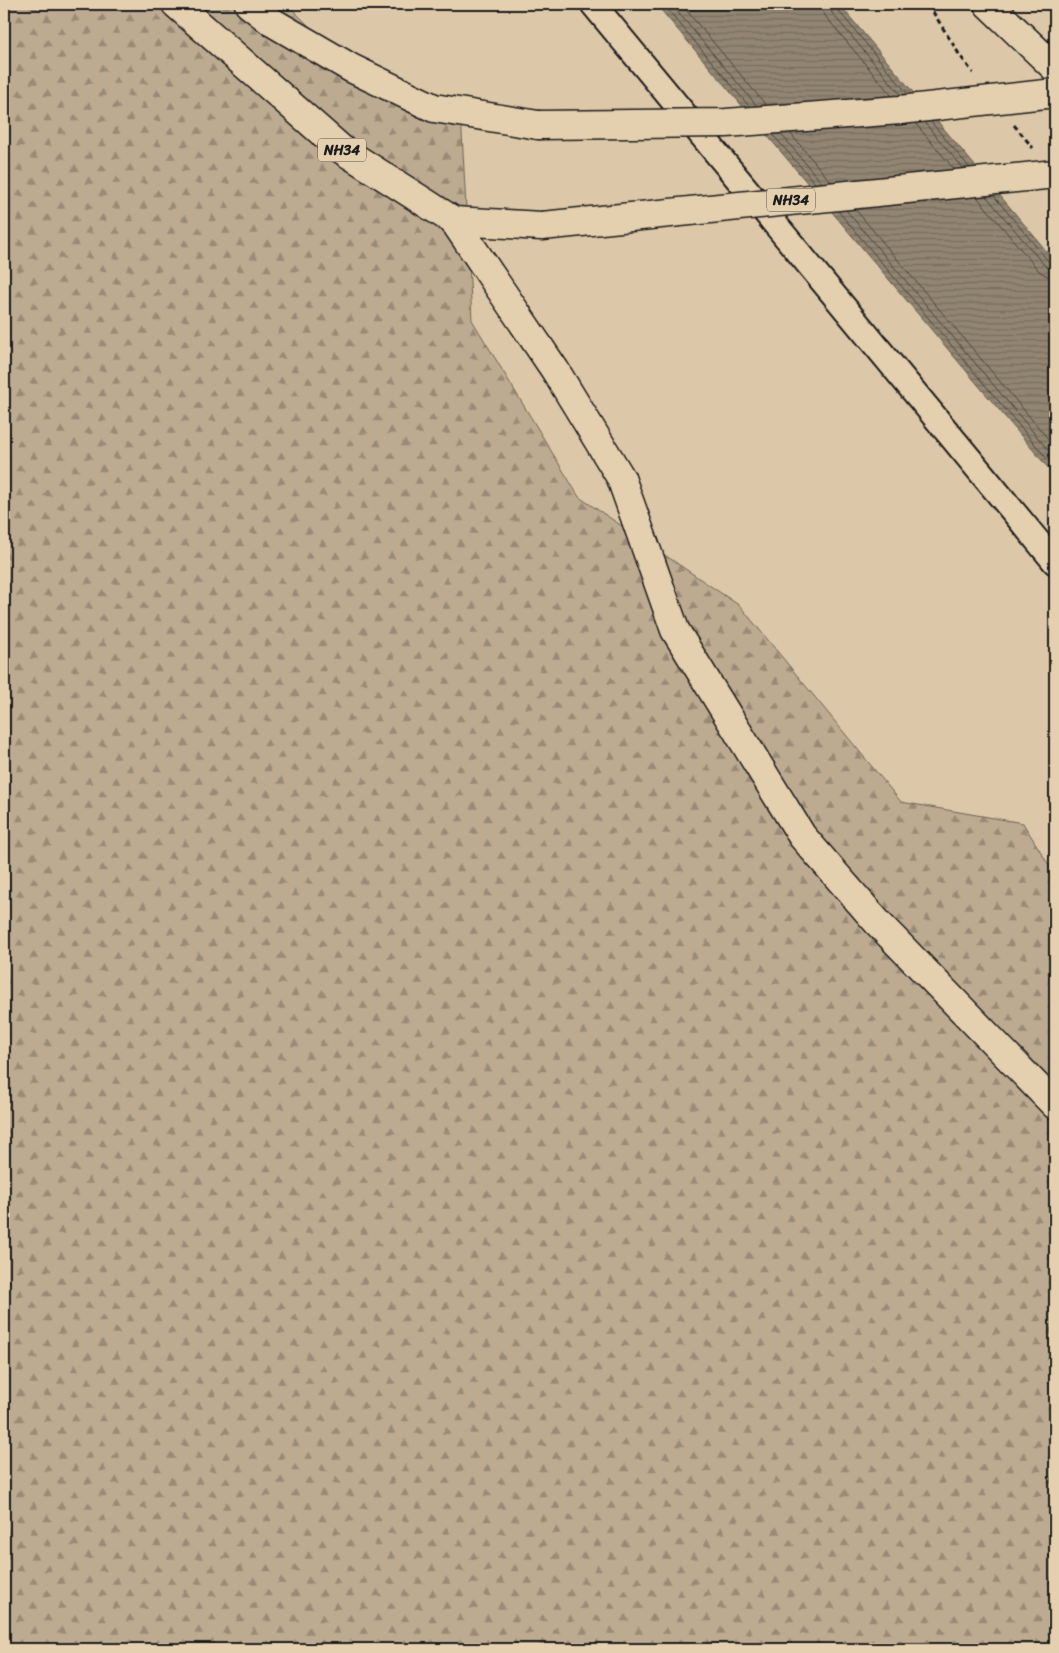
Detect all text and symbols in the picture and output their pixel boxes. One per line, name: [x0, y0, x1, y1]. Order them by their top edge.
road number: NH34: [318, 138, 366, 162]
road number: NH34: [767, 188, 815, 212]

